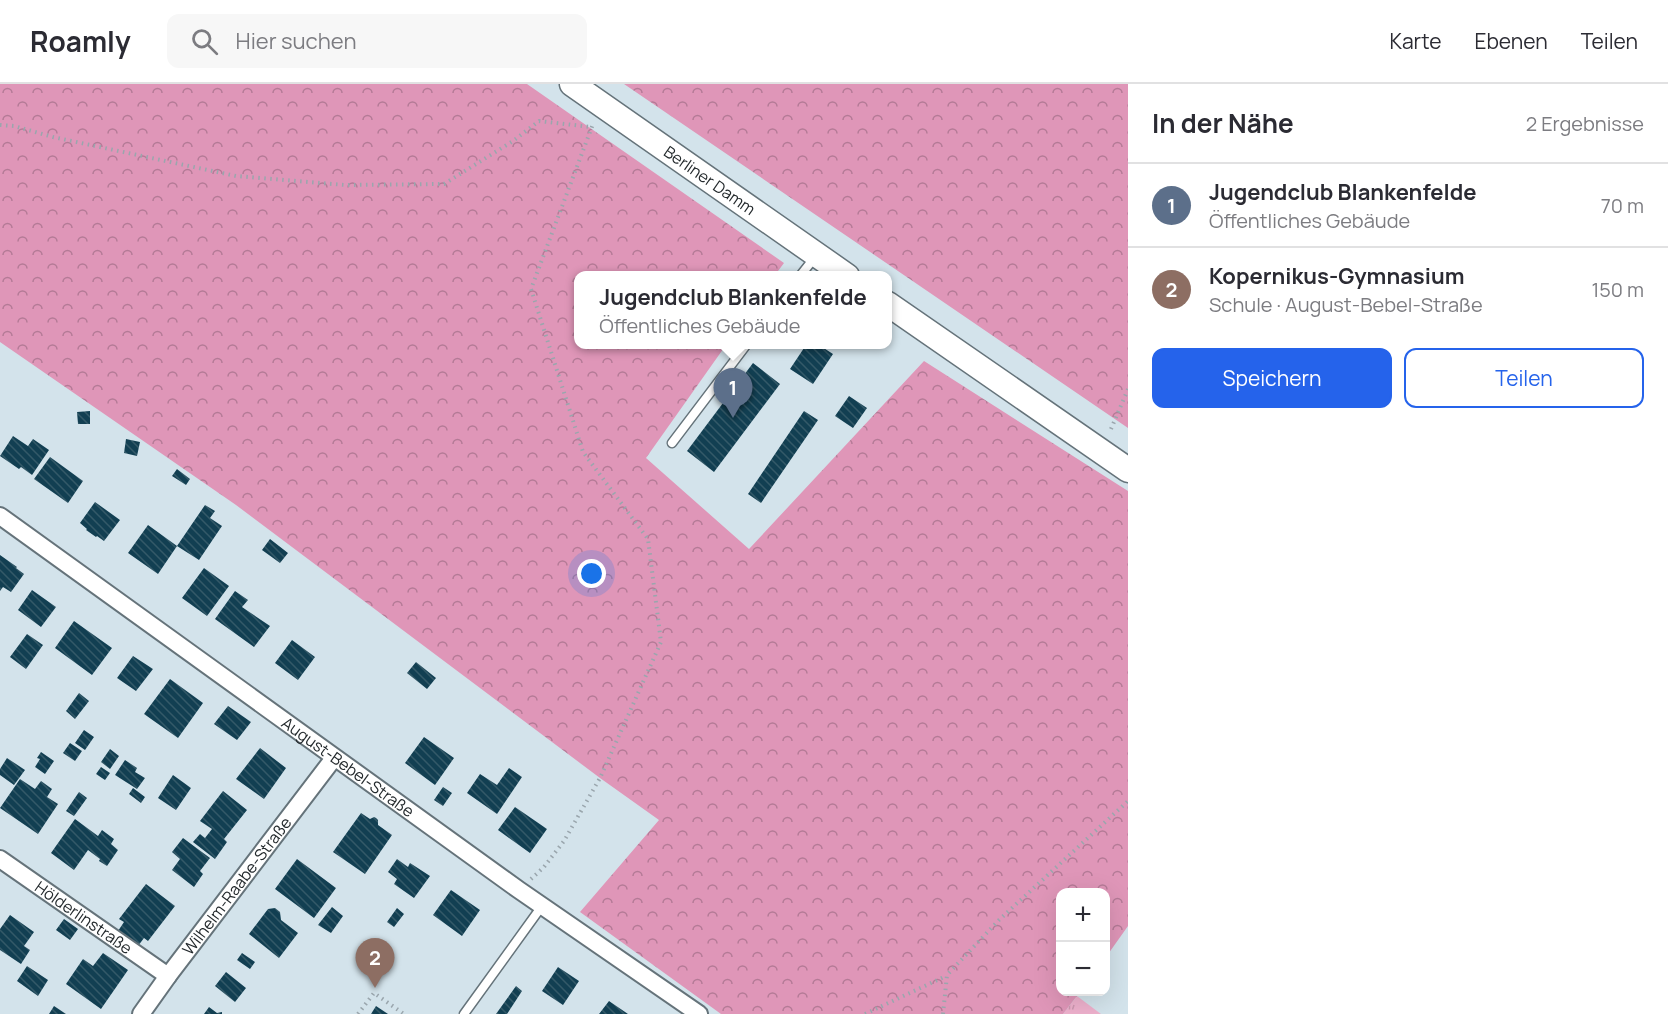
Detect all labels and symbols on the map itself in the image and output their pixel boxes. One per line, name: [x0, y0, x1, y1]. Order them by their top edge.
street label: Berliner Damm: [660, 141, 760, 220]
pin: 1: [714, 368, 752, 418]
your location: [577, 559, 606, 588]
street label: August-Bebel-Straße: [277, 712, 419, 822]
street label: Wilhelm-Raabe-Straße: [177, 812, 296, 959]
street label: Hölderlinstraße: [31, 876, 137, 959]
pin: 2: [356, 938, 394, 988]

